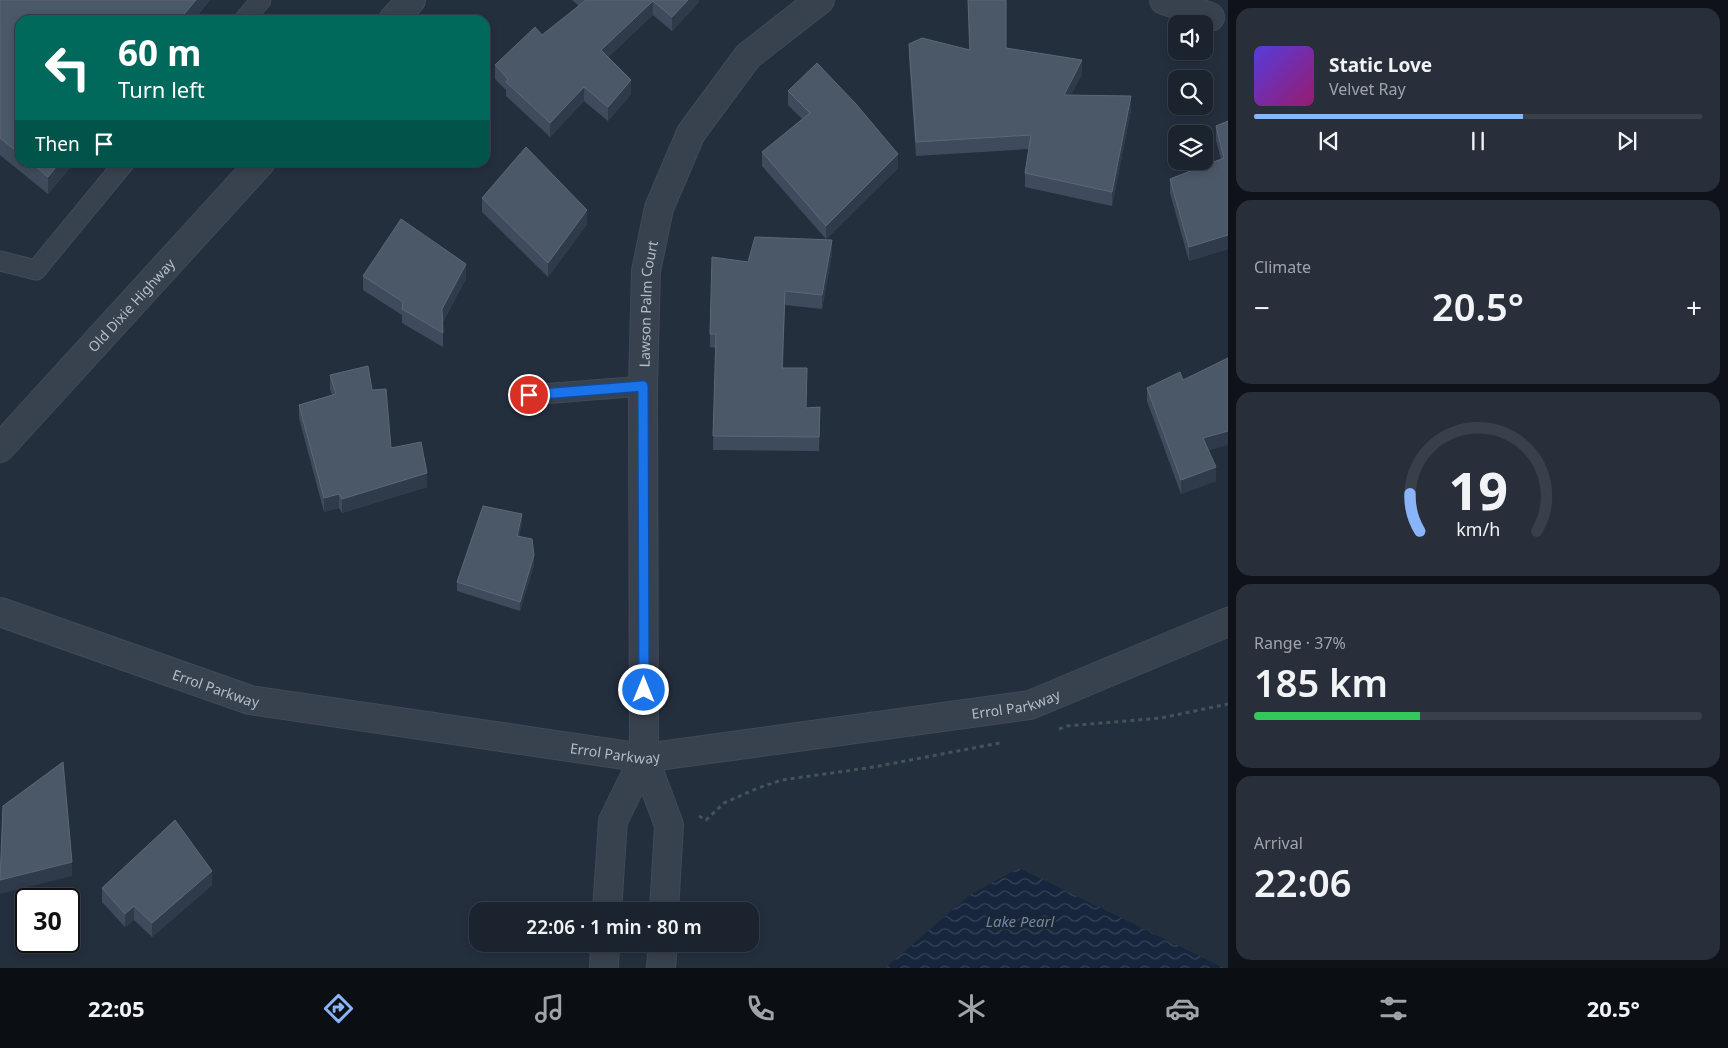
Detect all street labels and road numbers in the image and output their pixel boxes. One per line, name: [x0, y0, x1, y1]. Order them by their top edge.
street label: Lawson Palm Court: [634, 239, 662, 368]
street label: Old Dixie Highway: [83, 253, 179, 356]
street label: Errol Parkway: [170, 664, 261, 711]
street label: Errol Parkway: [970, 684, 1063, 722]
street label: Errol Parkway: [569, 738, 662, 768]

